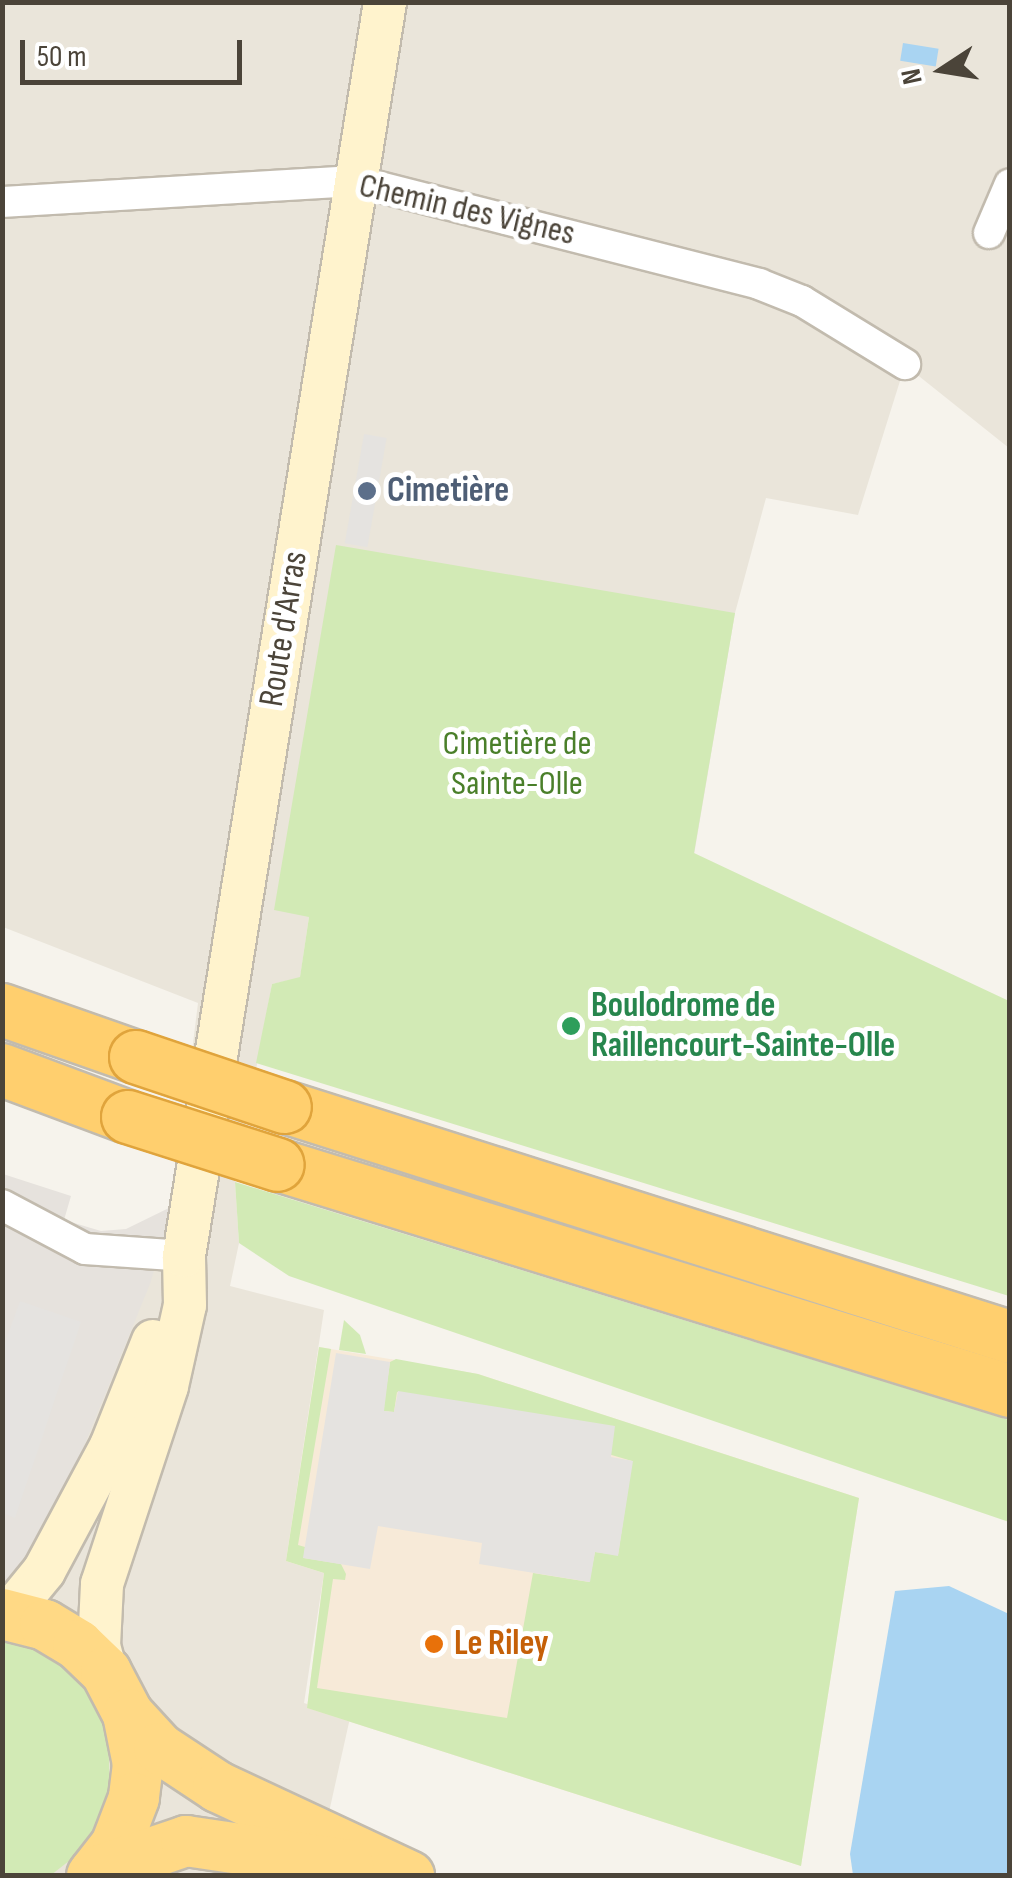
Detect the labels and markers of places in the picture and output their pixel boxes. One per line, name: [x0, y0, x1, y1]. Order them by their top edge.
place label: Cimetière: [387, 470, 509, 512]
marker: Cimetière: [356, 480, 378, 502]
place label: Boulodrome de Raillencourt-Sainte-Olle: [591, 985, 895, 1067]
marker: Boulodrome de Raillencourt-Sainte-Olle: [560, 1015, 582, 1037]
place label: Le Riley: [454, 1623, 549, 1665]
marker: Le Riley: [423, 1633, 445, 1655]

